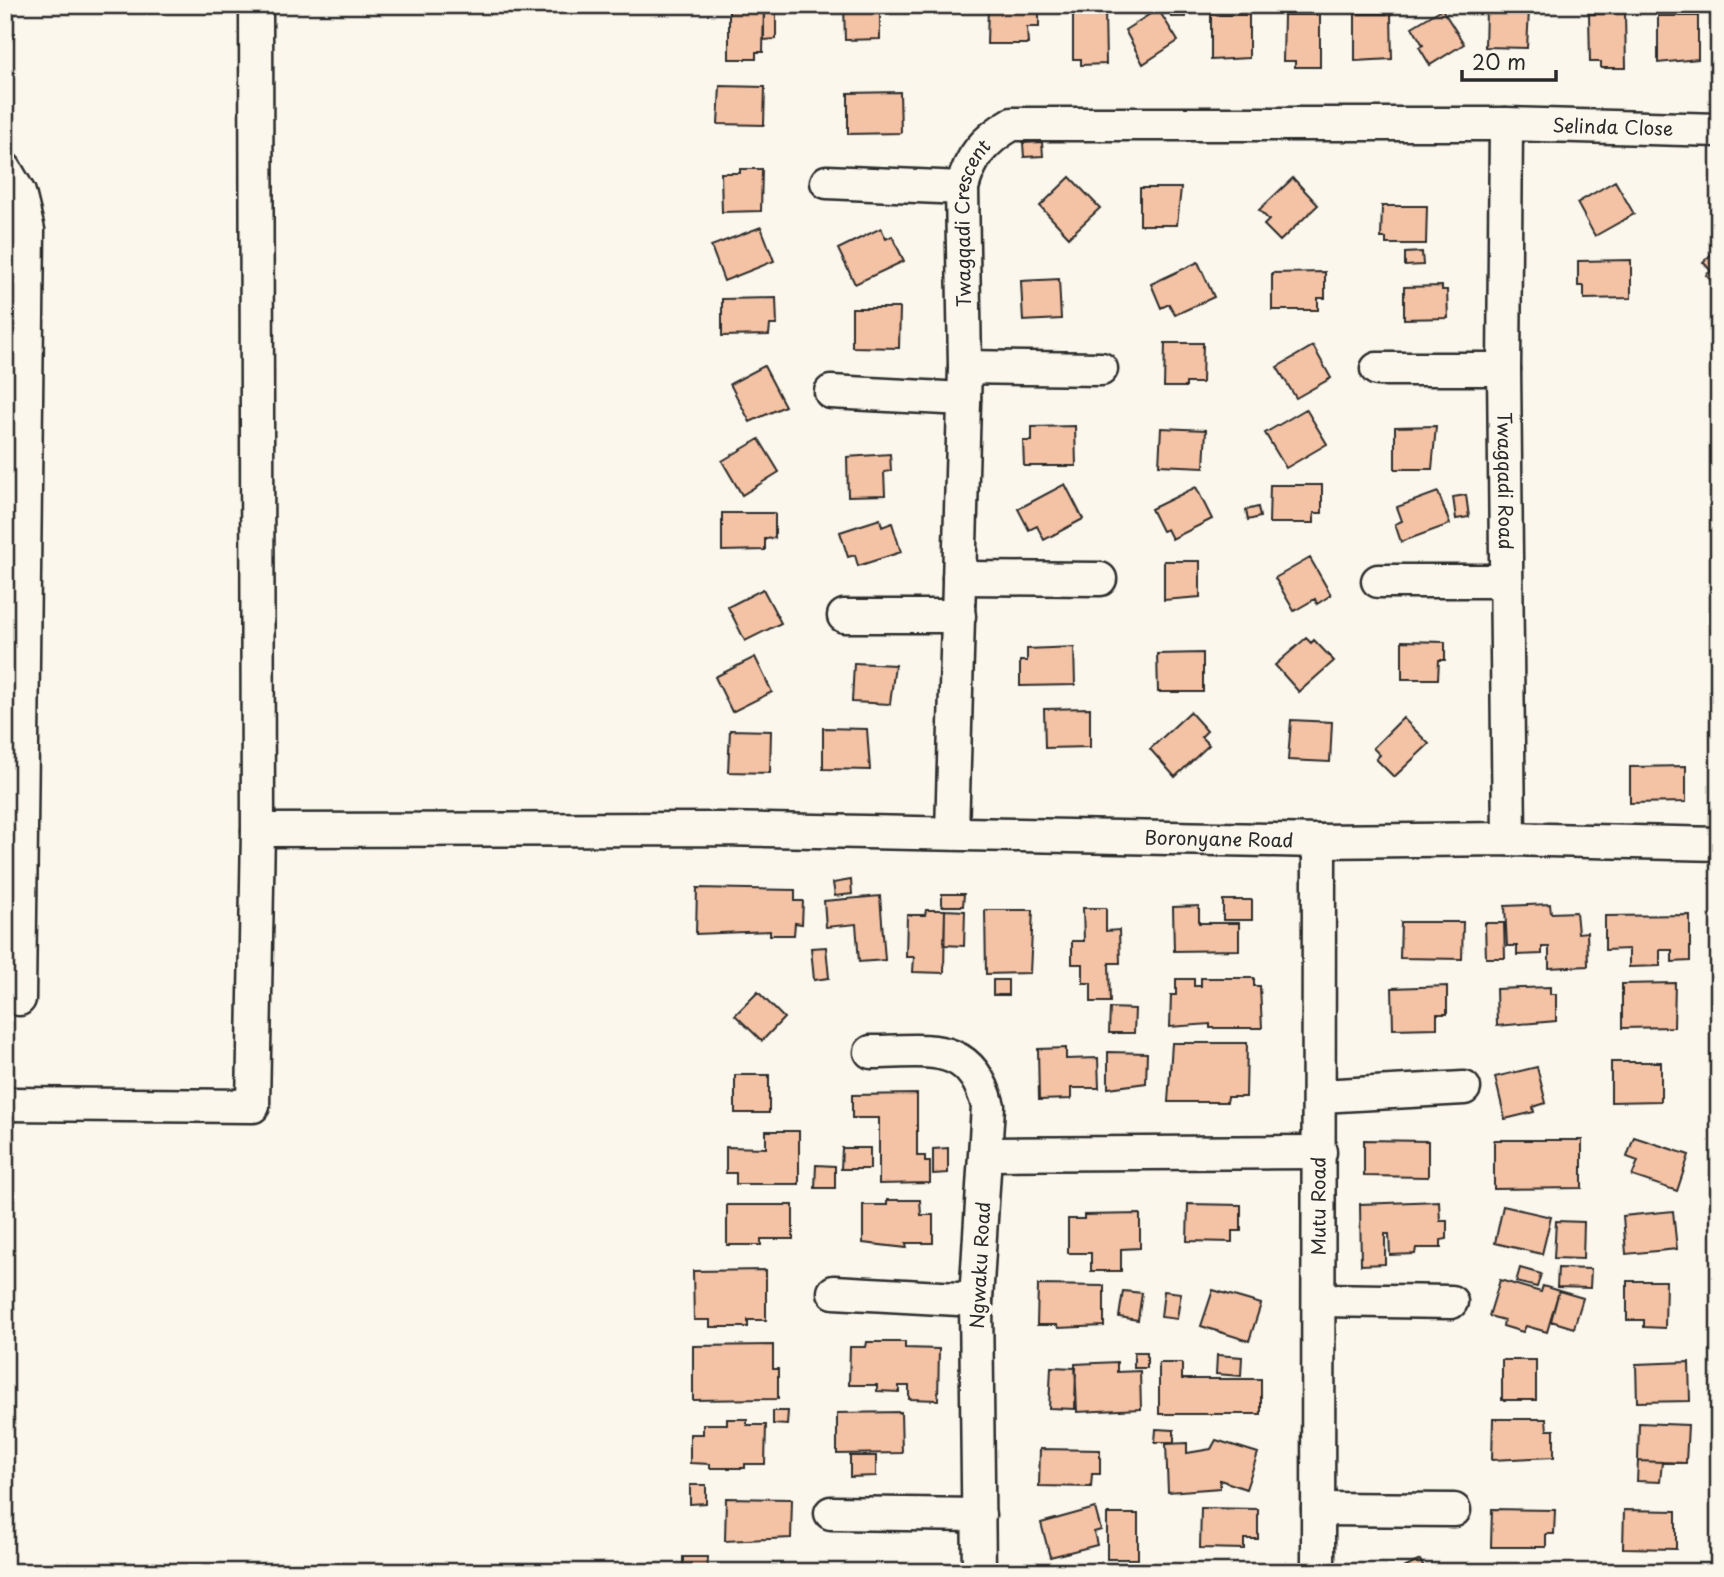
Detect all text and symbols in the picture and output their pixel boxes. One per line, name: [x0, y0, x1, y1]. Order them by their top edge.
scale bar: [1462, 38, 1556, 82]
text: 20 m: [1472, 45, 1526, 77]
street label: Selinda Close: [1552, 110, 1674, 142]
street label: Twagqadi Crescent: [946, 132, 996, 307]
street label: Twagqadi Road: [1491, 412, 1521, 550]
street label: Boronyane Road: [1144, 823, 1294, 853]
street label: Mutu Road: [1303, 1157, 1332, 1255]
street label: Ngwaku Road: [962, 1201, 996, 1329]

